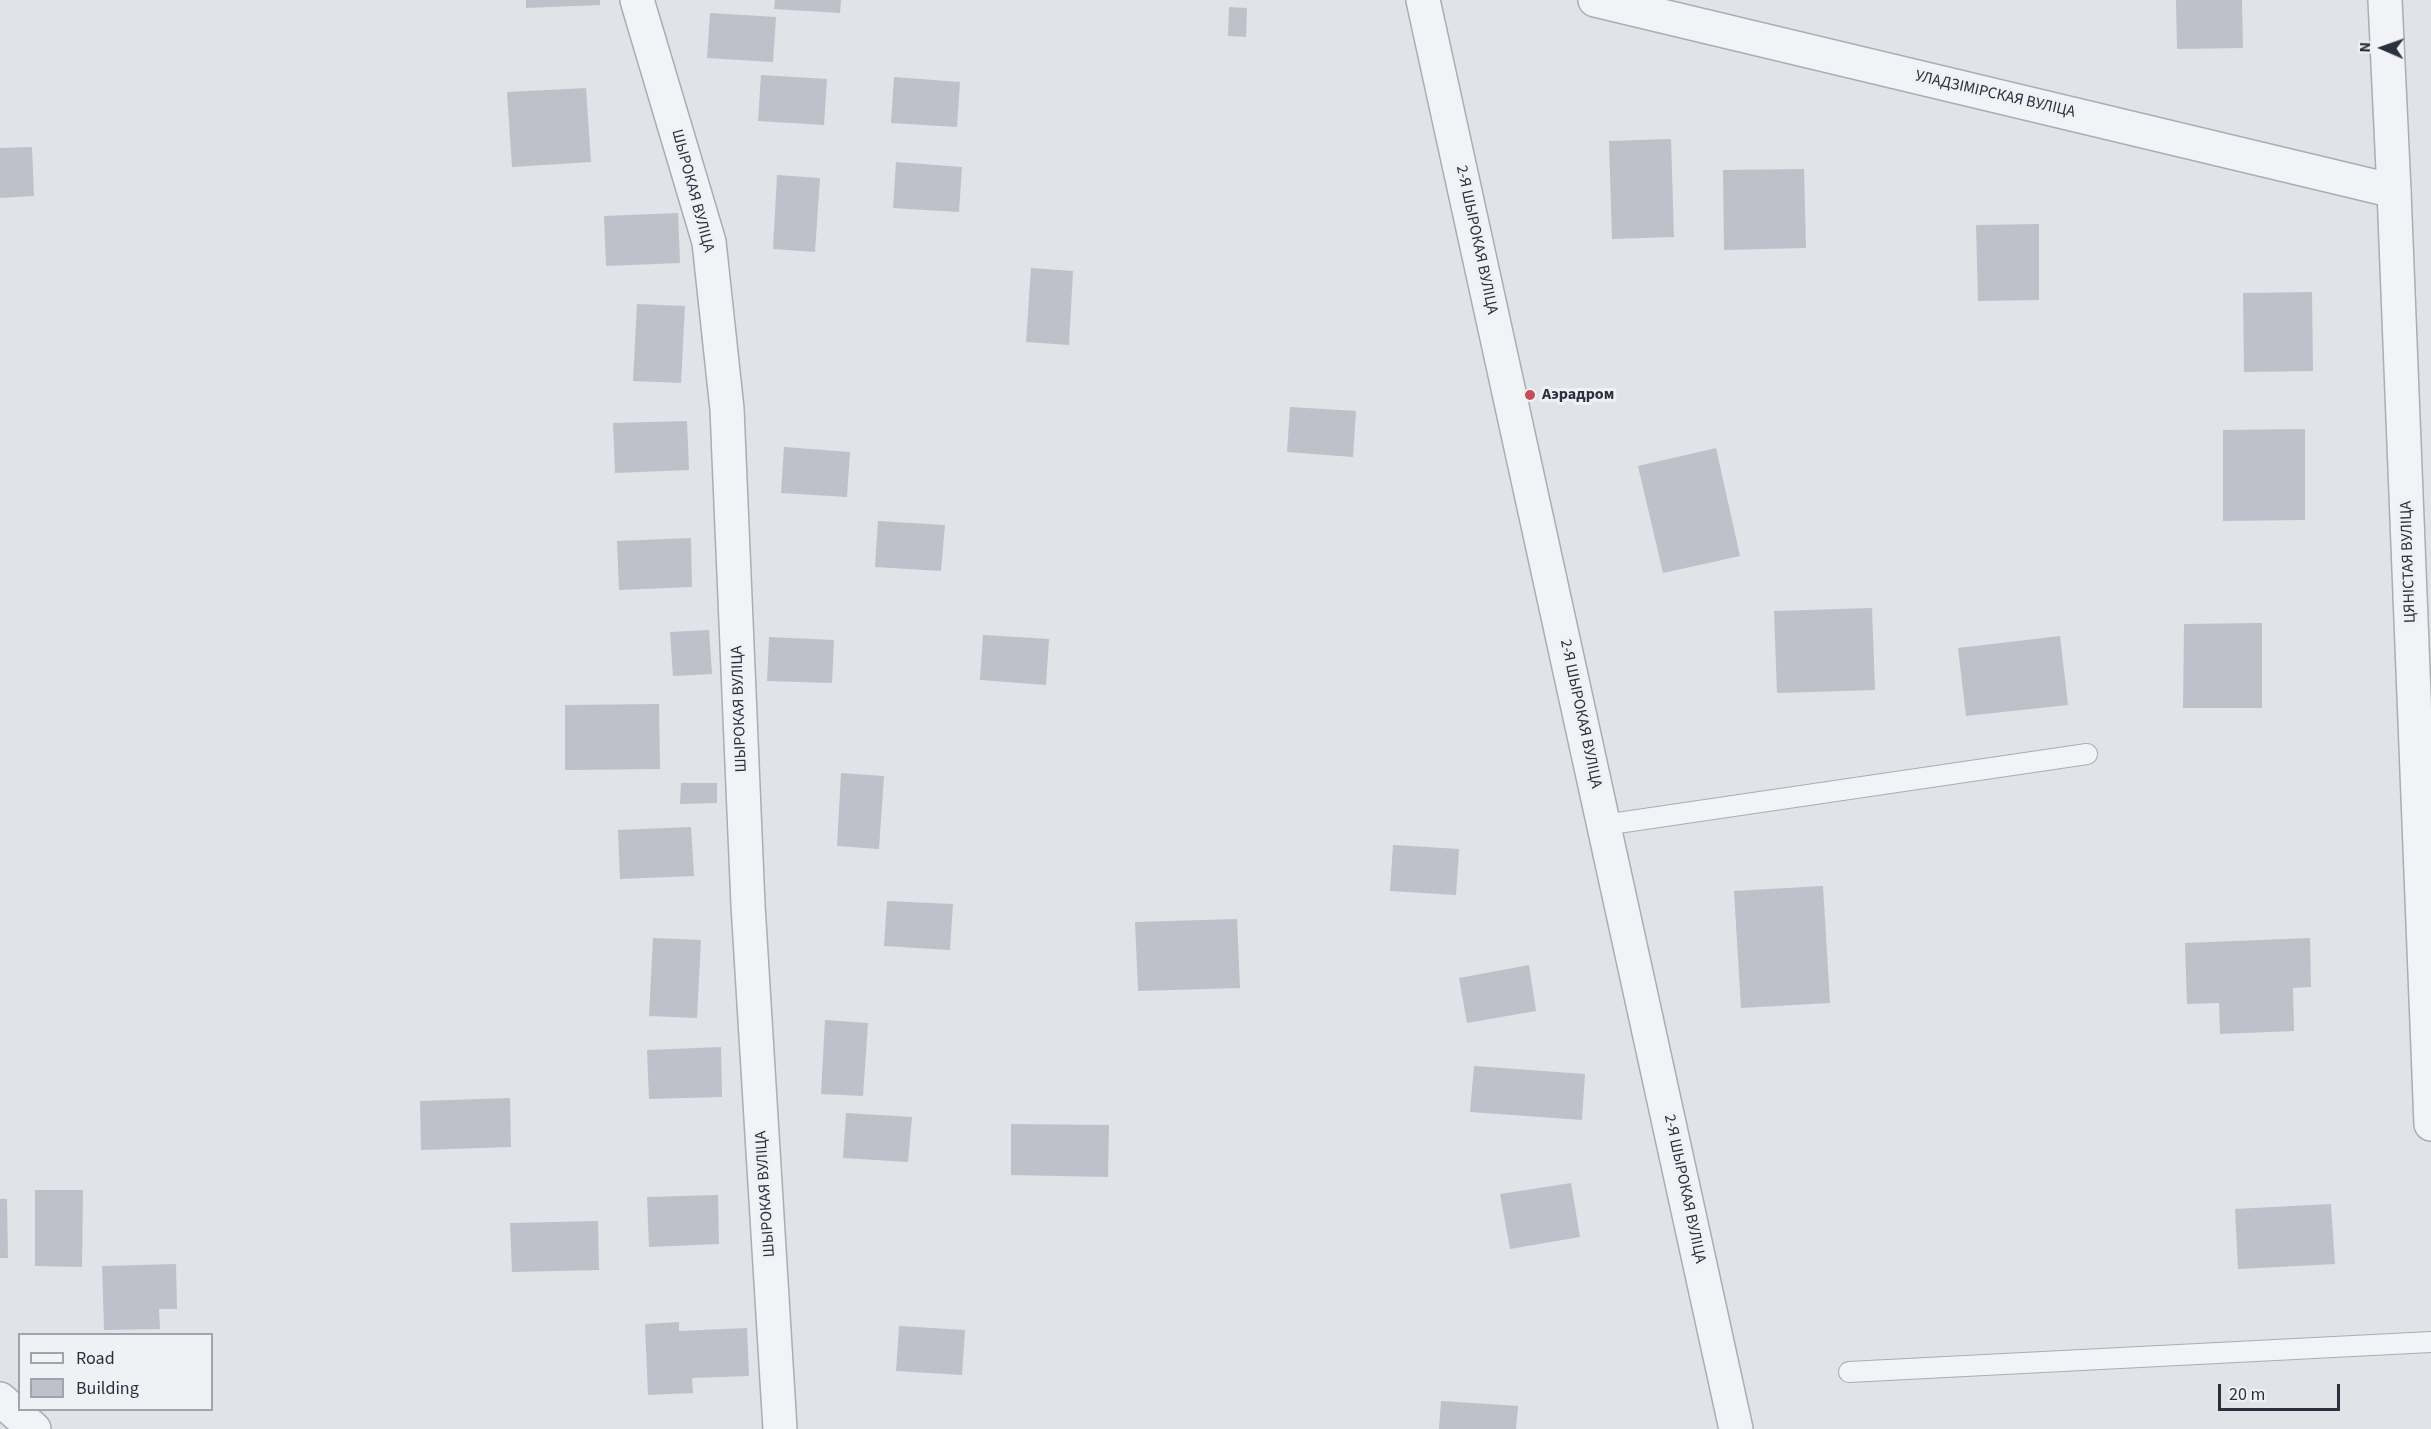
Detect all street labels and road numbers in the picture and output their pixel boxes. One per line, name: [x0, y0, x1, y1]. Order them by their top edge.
street label: УЛАДЗІМІРСКАЯ ВУЛІЦА: [1913, 67, 2077, 123]
street label: ШЫРОКАЯ ВУЛІЦА: [666, 127, 718, 255]
street label: 2-Я ШЫРОКАЯ ВУЛІЦА: [1451, 164, 1501, 316]
street label: ЦЯНІСТАЯ ВУЛІЦА: [2397, 501, 2421, 623]
street label: 2-Я ШЫРОКАЯ ВУЛІЦА: [1555, 638, 1605, 790]
street label: ШЫРОКАЯ ВУЛІЦА: [728, 645, 752, 773]
street label: 2-Я ШЫРОКАЯ ВУЛІЦА: [1659, 1113, 1709, 1265]
street label: ШЫРОКАЯ ВУЛІЦА: [752, 1130, 780, 1258]

